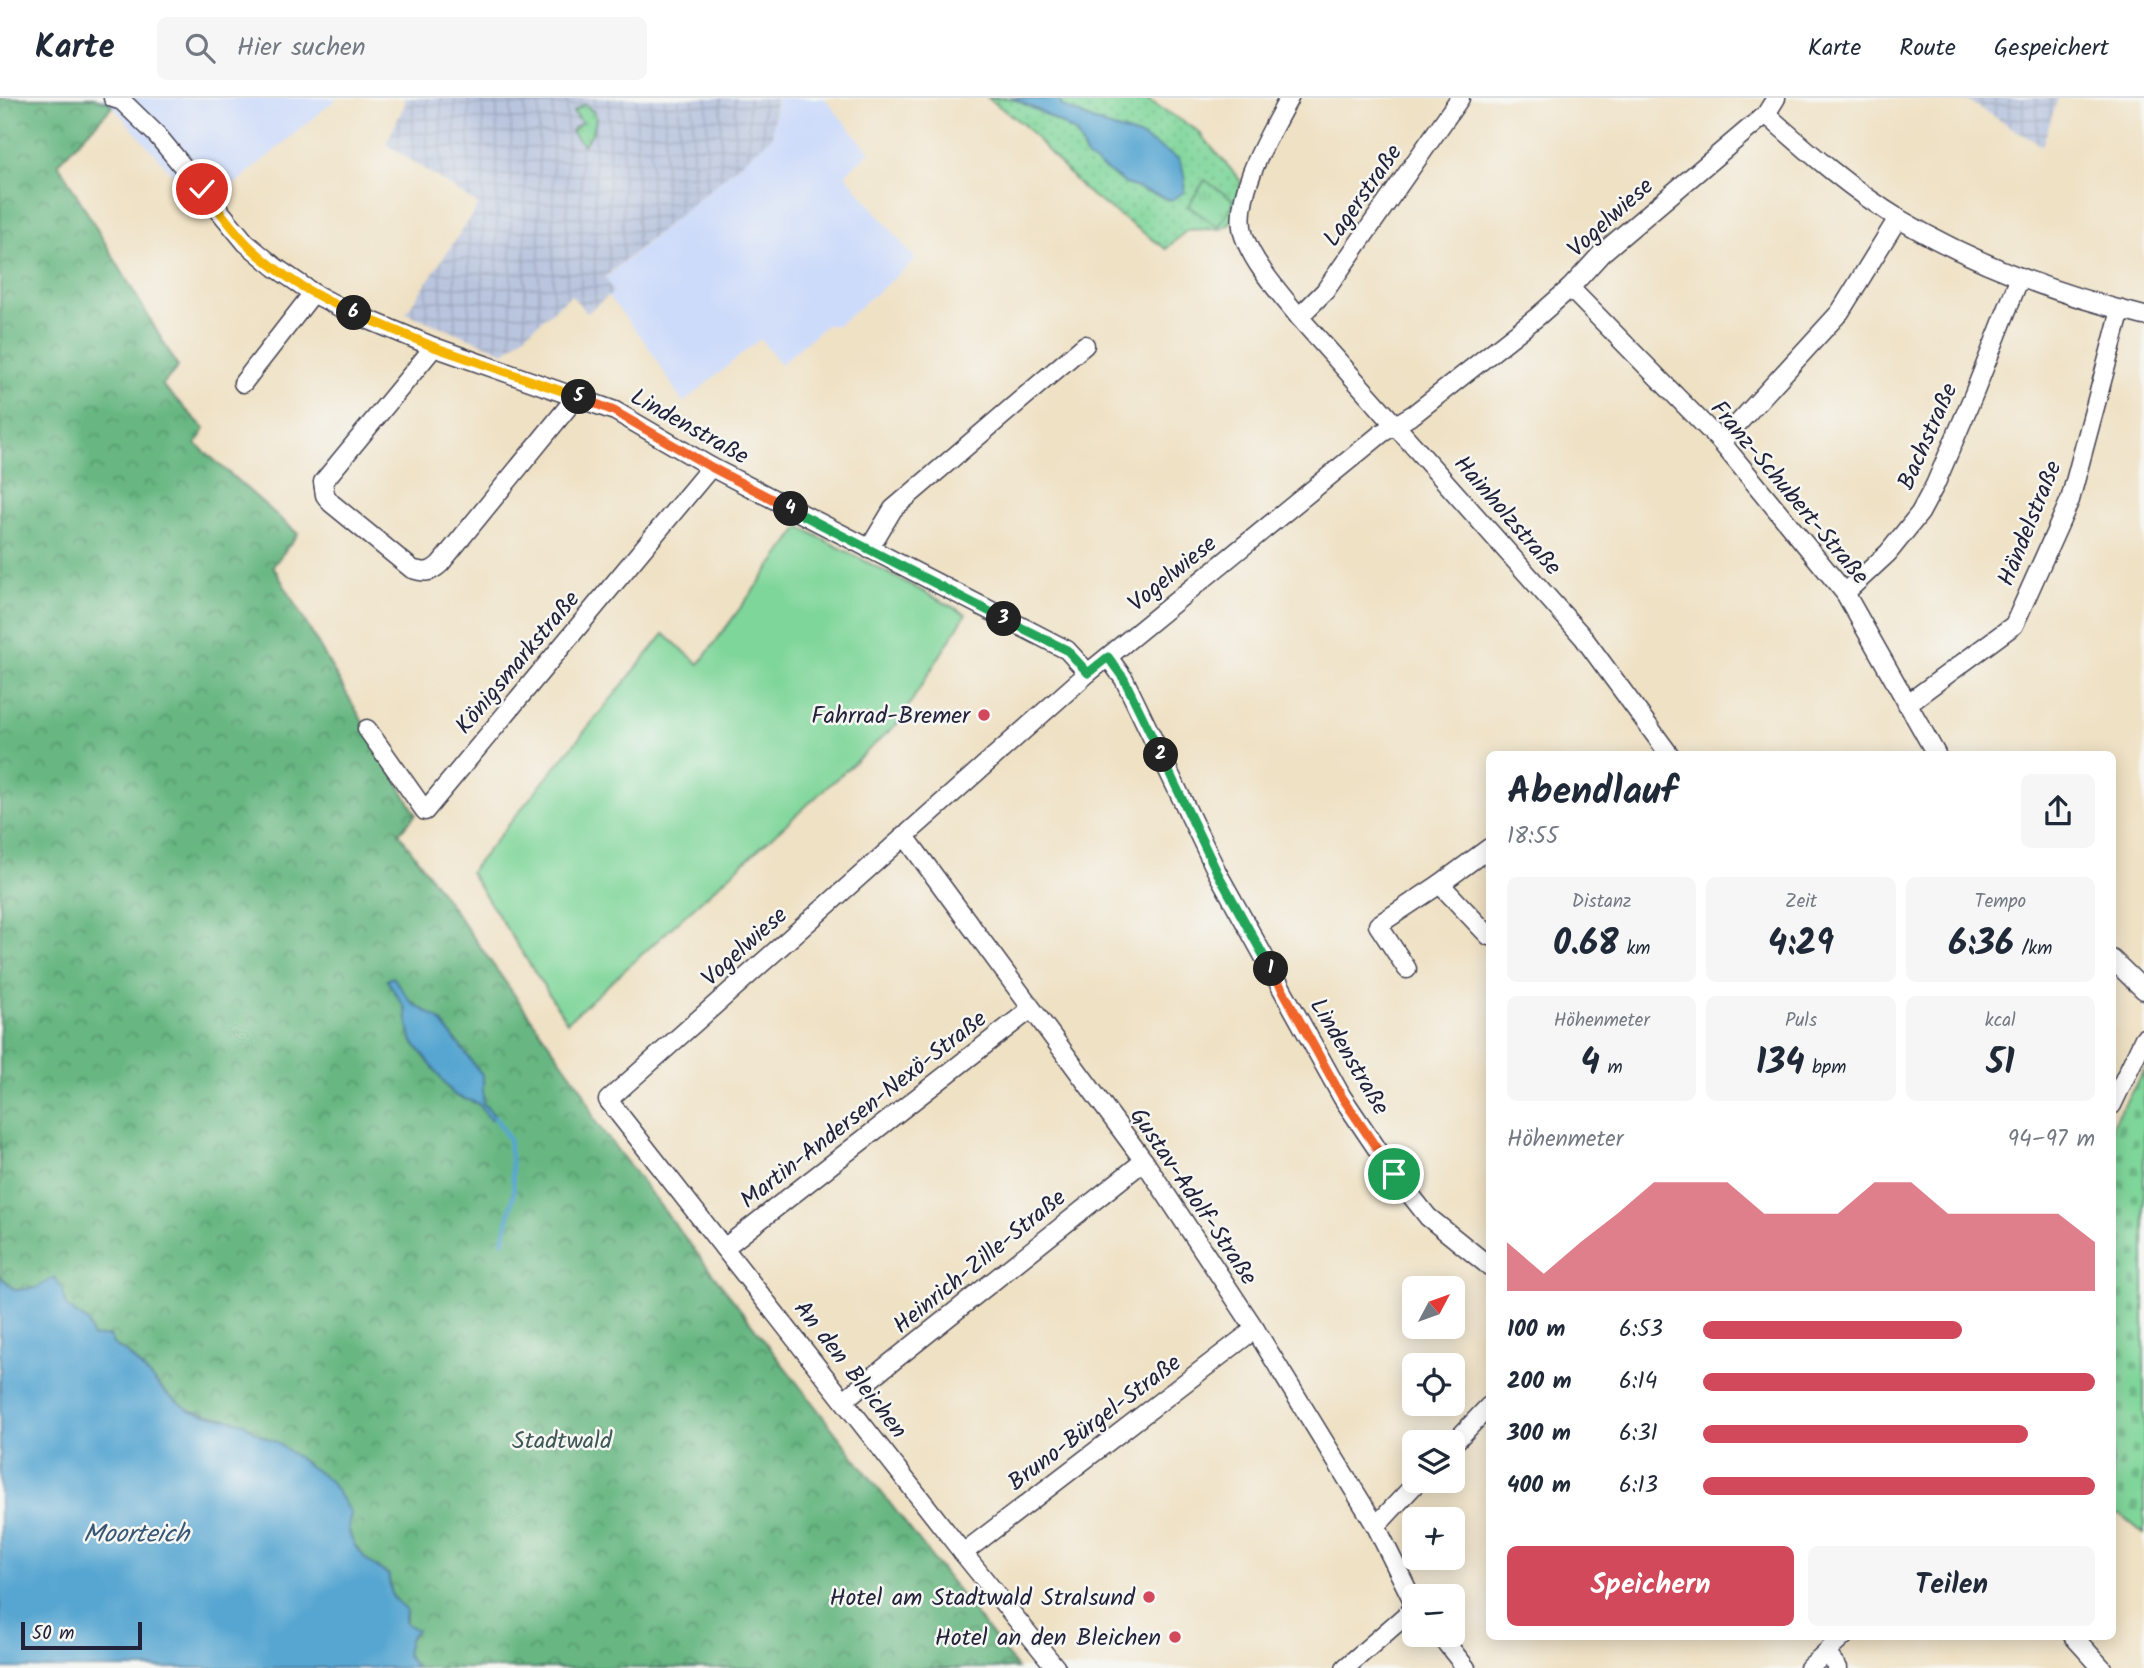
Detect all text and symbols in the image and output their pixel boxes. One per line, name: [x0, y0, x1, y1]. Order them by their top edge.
search box: [157, 17, 647, 80]
text: Karte: [35, 22, 115, 75]
text: Hier suchen: [237, 27, 366, 69]
icon: search: [181, 29, 219, 67]
text: Karte: [1808, 29, 1861, 68]
text: Route: [1899, 29, 1956, 68]
text: Gespeichert: [1994, 29, 2109, 68]
street label: Lagerstraße: [1313, 136, 1413, 255]
pin: [172, 159, 232, 219]
street label: Vogelwiese: [1559, 168, 1663, 268]
icon: check: [183, 170, 221, 208]
pin: 6: [336, 296, 372, 330]
text: 6: [348, 297, 359, 327]
street label: Bachstraße: [1887, 377, 1969, 496]
street label: Lindenstraße: [623, 379, 756, 476]
pin: 5: [562, 380, 596, 414]
text: 5: [574, 381, 583, 411]
street label: Franz-Schubert-Straße: [1699, 392, 1878, 594]
street label: Hainholzstraße: [1443, 447, 1571, 585]
street label: Händelstraße: [1988, 455, 2073, 592]
pin: 4: [774, 492, 808, 526]
text: 4: [785, 493, 796, 523]
street label: Vogelwiese: [1120, 526, 1226, 622]
street label: Königsmarkstraße: [446, 582, 591, 744]
pin: 3: [986, 602, 1021, 636]
text: 3: [998, 603, 1009, 633]
place label: Fahrrad-Bremer: [811, 697, 972, 736]
marker: Fahrrad-Bremer: [976, 707, 992, 723]
pin: 2: [1144, 738, 1178, 772]
text: 2: [1155, 739, 1166, 769]
text: Abendlauf: [1507, 763, 1677, 823]
button: share: [2021, 774, 2095, 848]
text: 18:55: [1507, 819, 1558, 855]
text: Distanz: [1572, 887, 1631, 917]
text: Zeit: [1785, 887, 1817, 917]
text: Tempo: [1975, 887, 2026, 917]
street label: Vogelwiese: [693, 897, 797, 997]
text: 0.68: [1553, 917, 1619, 973]
text: 4:29: [1768, 917, 1834, 973]
text: 6:36: [1948, 917, 2014, 973]
text: km: [1619, 934, 1650, 964]
text: /km: [2014, 934, 2052, 964]
pin: 1: [1254, 952, 1288, 986]
text: 1: [1268, 953, 1273, 983]
street label: Lindenstraße: [1298, 991, 1399, 1123]
street label: Martin-Andersen-Nexö-Straße: [732, 1001, 996, 1219]
text: Höhenmeter: [1554, 1006, 1650, 1036]
text: Puls: [1785, 1006, 1817, 1036]
text: kcal: [1985, 1006, 2016, 1036]
text: 4: [1581, 1036, 1600, 1092]
text: 134: [1756, 1036, 1804, 1092]
text: 51: [1986, 1036, 2014, 1092]
text: m: [1600, 1053, 1623, 1083]
text: bpm: [1804, 1053, 1846, 1083]
street label: Gustav-Adolf-Straße: [1119, 1100, 1267, 1294]
text: Höhenmeter: [1507, 1122, 1623, 1158]
text: 94–97 m: [2008, 1122, 2095, 1158]
pin: [1364, 1144, 1424, 1204]
icon: arrive: [1375, 1155, 1413, 1193]
street label: Heinrich-Zille-Straße: [885, 1180, 1075, 1345]
north arrow: [1402, 1276, 1465, 1339]
map controls: [1402, 1276, 1465, 1647]
street label: An den Bleichen: [783, 1292, 917, 1448]
text: 100 m: [1507, 1312, 1565, 1348]
text: 6:53: [1619, 1312, 1663, 1348]
street label: Bruno-Bürgel-Straße: [1000, 1345, 1190, 1502]
button: locate: [1402, 1353, 1465, 1416]
text: 200 m: [1507, 1364, 1572, 1400]
text: 6:14: [1619, 1364, 1657, 1400]
text: 300 m: [1507, 1416, 1571, 1452]
text: 6:31: [1619, 1416, 1658, 1452]
park label: Stadtwald: [512, 1422, 613, 1461]
button: layers: [1402, 1430, 1465, 1493]
text: 400 m: [1507, 1468, 1571, 1504]
text: 6:13: [1619, 1468, 1658, 1504]
button: +: [1402, 1507, 1465, 1570]
water label: Moorteich: [83, 1514, 191, 1556]
button: Speichern: [1507, 1546, 1794, 1626]
button: Teilen: [1808, 1546, 2095, 1626]
place label: Hotel am Stadtwald Stralsund: [829, 1579, 1136, 1618]
button: −: [1402, 1584, 1465, 1647]
marker: Hotel am Stadtwald Stralsund: [1141, 1589, 1157, 1605]
scale bar: [21, 1619, 142, 1651]
text: 50 m: [32, 1619, 74, 1649]
place label: Hotel an den Bleichen: [935, 1619, 1161, 1658]
marker: Hotel an den Bleichen: [1167, 1629, 1183, 1645]

